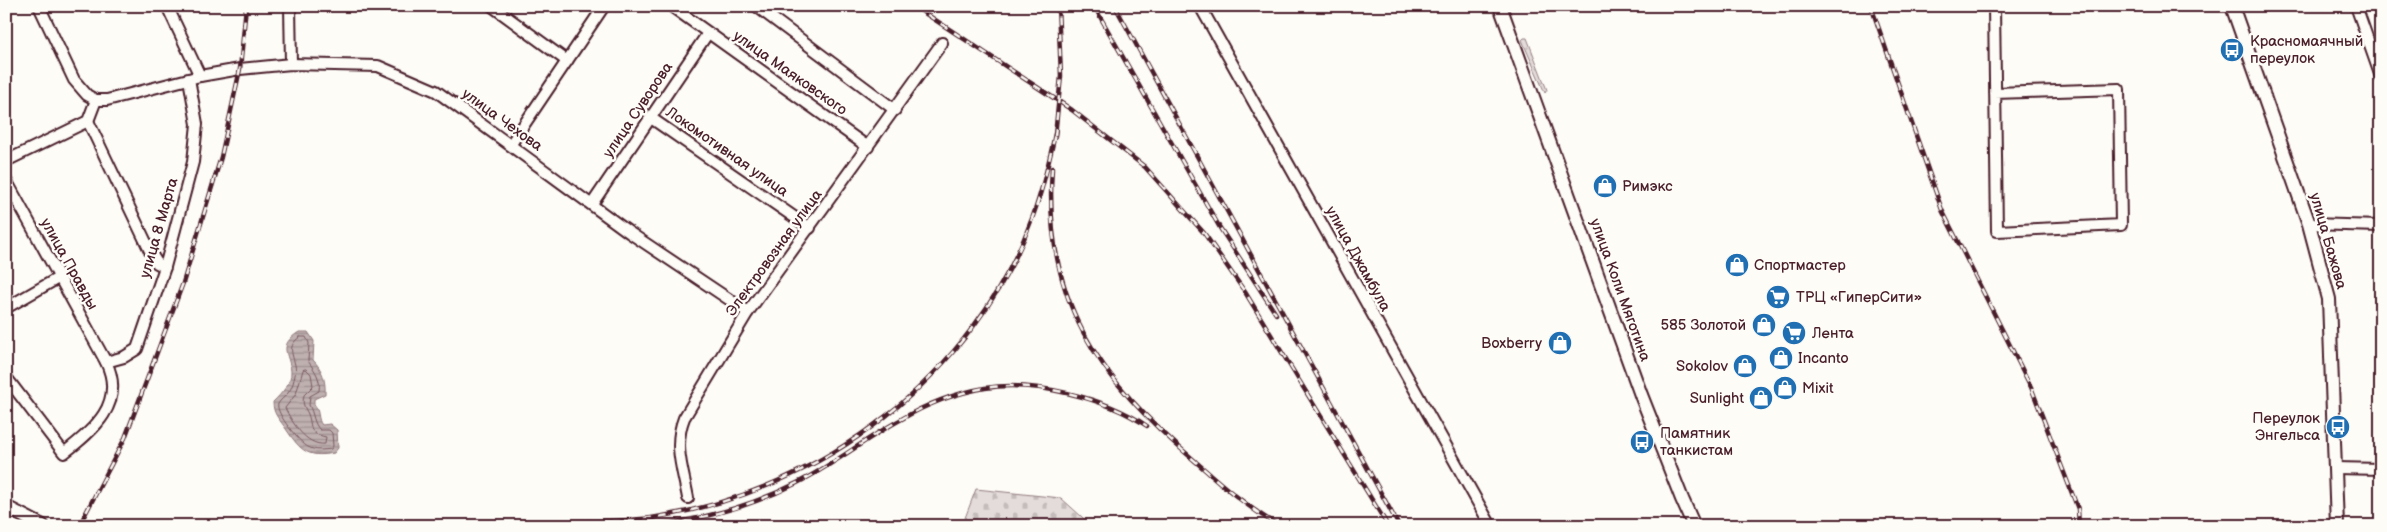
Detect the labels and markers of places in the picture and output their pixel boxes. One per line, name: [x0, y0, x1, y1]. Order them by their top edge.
place label: Красномаячный переулок: [2250, 32, 2363, 68]
bus stop icon: Красномаячный переулок: [2219, 37, 2245, 63]
shop icon: Римэкс: [1592, 173, 1618, 199]
place label: Римэкс: [1622, 177, 1673, 196]
shop icon: Спортмастер: [1724, 252, 1750, 278]
place label: Спортмастер: [1754, 256, 1846, 275]
supermarket icon: ТРЦ «ГиперСити»: [1765, 284, 1791, 310]
place label: ТРЦ «ГиперСити»: [1796, 288, 1922, 307]
shop icon: 585 Золотой: [1751, 312, 1777, 338]
place label: 585 Золотой: [1660, 316, 1746, 335]
supermarket icon: Лента: [1781, 320, 1807, 346]
place label: Лента: [1811, 324, 1854, 343]
shop icon: Boxberry: [1547, 330, 1573, 356]
place label: Boxberry: [1481, 334, 1542, 353]
shop icon: Incanto: [1768, 345, 1794, 371]
place label: Incanto: [1798, 349, 1849, 368]
shop icon: Sokolov: [1732, 353, 1758, 379]
place label: Sokolov: [1676, 357, 1729, 376]
shop icon: Mixit: [1772, 375, 1798, 401]
place label: Mixit: [1802, 379, 1834, 398]
shop icon: Sunlight: [1748, 385, 1774, 411]
place label: Sunlight: [1690, 389, 1744, 408]
place label: Переулок Энгельса: [2252, 409, 2320, 445]
bus stop icon: Переулок Энгельса: [2325, 414, 2351, 440]
place label: Памятник танкистам: [1660, 424, 1733, 460]
bus stop icon: Памятник танкистам: [1629, 429, 1655, 455]

